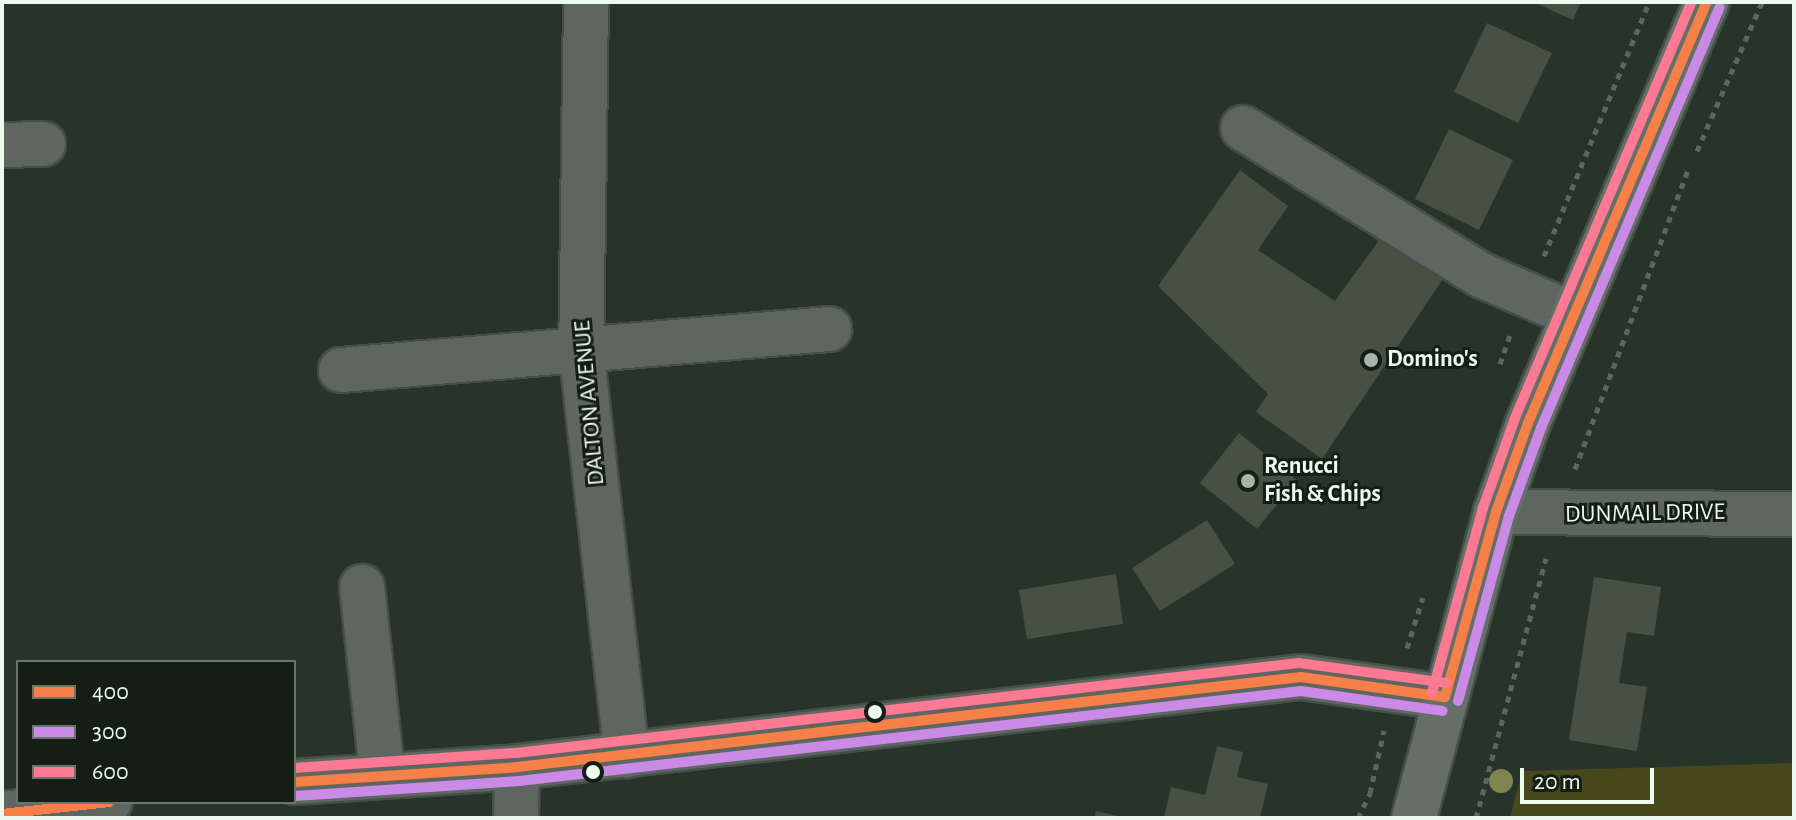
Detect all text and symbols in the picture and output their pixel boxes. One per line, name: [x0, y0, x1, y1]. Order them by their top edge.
street label: DALTON AVENUE: [568, 319, 612, 487]
place label: Domino's: [1387, 346, 1478, 374]
marker: Domino's: [1362, 351, 1380, 369]
place label: Renucci Fish & Chips: [1264, 453, 1381, 509]
marker: Renucci Fish & Chips: [1239, 472, 1257, 490]
street label: DUNMAIL DRIVE: [1565, 498, 1725, 530]
legend: [16, 660, 296, 804]
text: 400: [92, 680, 129, 704]
unlabelled marker: [867, 704, 883, 720]
text: 300: [92, 720, 127, 744]
scale bar: [1524, 752, 1658, 802]
text: 600: [92, 760, 129, 784]
unlabelled marker: [585, 764, 601, 780]
text: 20 m: [1534, 770, 1581, 794]

